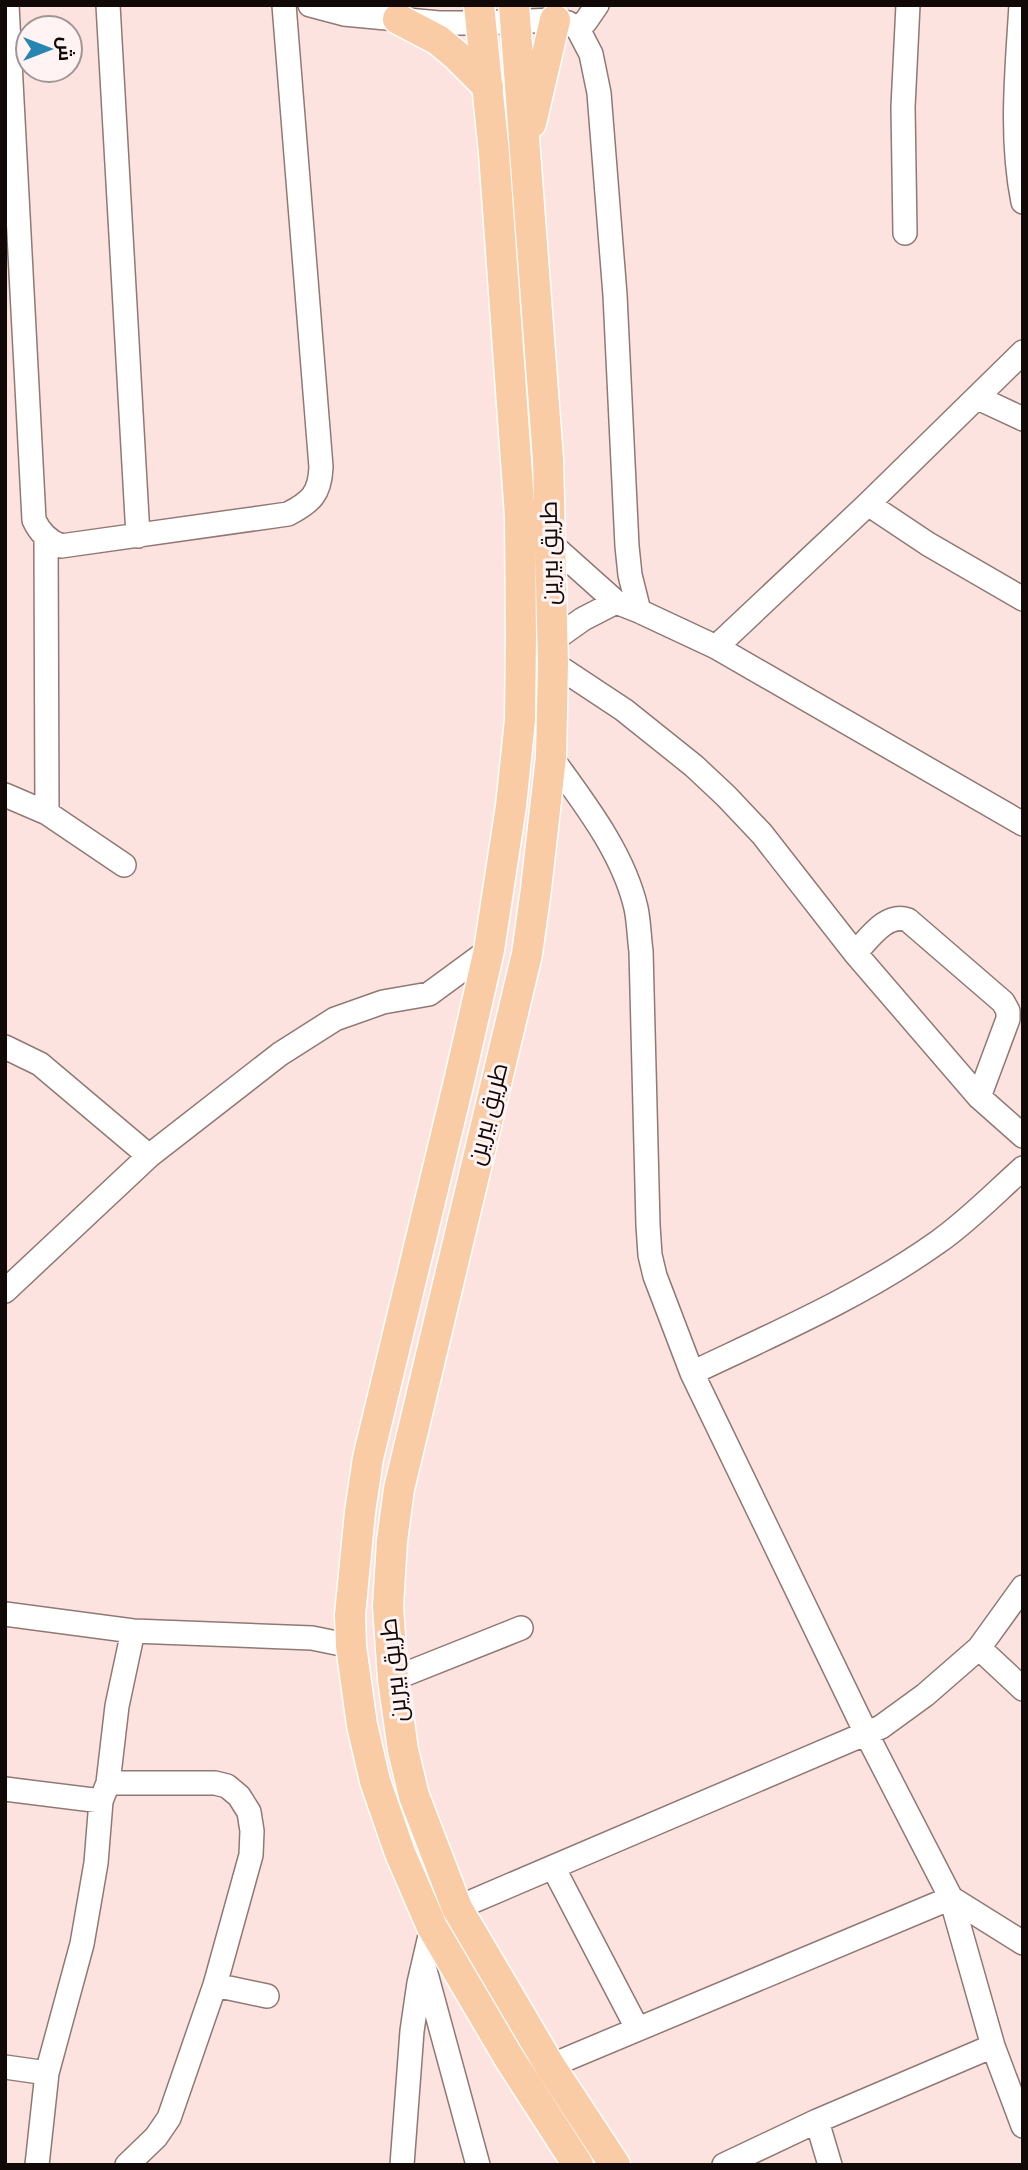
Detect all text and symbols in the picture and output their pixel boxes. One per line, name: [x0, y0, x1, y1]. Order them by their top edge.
north arrow: [14, 14, 84, 84]
text: ش: [53, 37, 76, 61]
street label: طريق بيرين: [535, 501, 565, 605]
street label: طريق بيرين: [461, 1060, 515, 1168]
street label: طريق بيرين: [374, 1617, 414, 1723]

